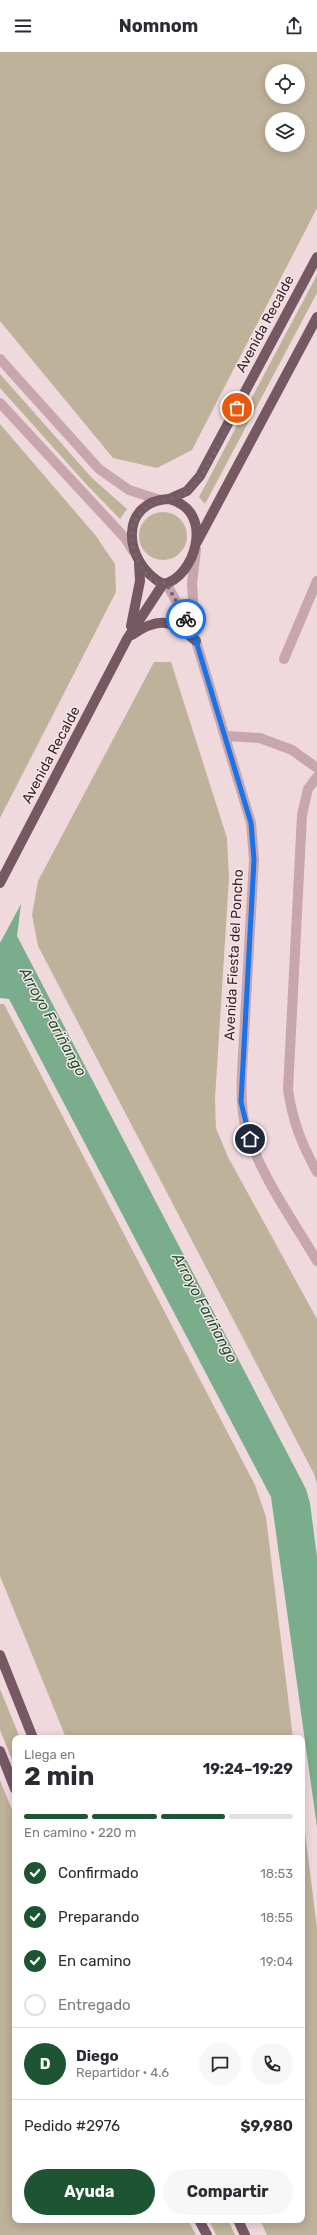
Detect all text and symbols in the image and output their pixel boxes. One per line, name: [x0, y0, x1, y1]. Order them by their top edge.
icon: menu: [12, 15, 34, 37]
text: Nomnom: [119, 15, 198, 37]
icon: share: [283, 15, 305, 37]
map controls: [265, 64, 305, 152]
button: locate: [265, 64, 305, 104]
button: layers: [265, 112, 305, 152]
street label: Avenida Recalde: [232, 272, 298, 375]
pin: [220, 391, 254, 425]
icon: bag: [226, 397, 248, 419]
courier: [166, 599, 206, 639]
icon: bike: [175, 608, 197, 630]
street label: Avenida Recalde: [18, 703, 84, 806]
street label: Avenida Fiesta del Poncho: [221, 869, 247, 1041]
water label: Arroyo Fariñango: [15, 964, 91, 1080]
pin: [233, 1122, 267, 1156]
icon: home: [239, 1128, 261, 1150]
water label: Arroyo Fariñango: [168, 1249, 242, 1366]
text: Llega en: [24, 1747, 75, 1762]
text: 19:24–19:29: [203, 1760, 293, 1778]
text: 2 min: [24, 1761, 94, 1792]
text: En camino · 220 m: [24, 1825, 136, 1840]
icon: check: [24, 1862, 46, 1884]
text: Confirmado: [58, 1864, 139, 1882]
text: 18:53: [260, 1866, 293, 1881]
icon: check: [24, 1906, 46, 1928]
text: Preparando: [58, 1908, 139, 1926]
text: 18:55: [260, 1910, 293, 1925]
icon: check: [24, 1950, 46, 1972]
text: En camino: [58, 1952, 131, 1970]
text: 19:04: [260, 1954, 293, 1969]
text: Entregado: [58, 1996, 131, 2014]
button: chat: [199, 2043, 241, 2085]
button: phone: [251, 2043, 293, 2085]
text: Diego: [76, 2047, 119, 2065]
text: D: [40, 2055, 50, 2073]
text: Repartidor · 4.6: [76, 2065, 169, 2080]
text: Pedido #2976: [24, 2117, 120, 2135]
text: $9,980: [241, 2117, 293, 2135]
button: Ayuda: [24, 2169, 155, 2215]
button: Compartir: [163, 2169, 293, 2215]

